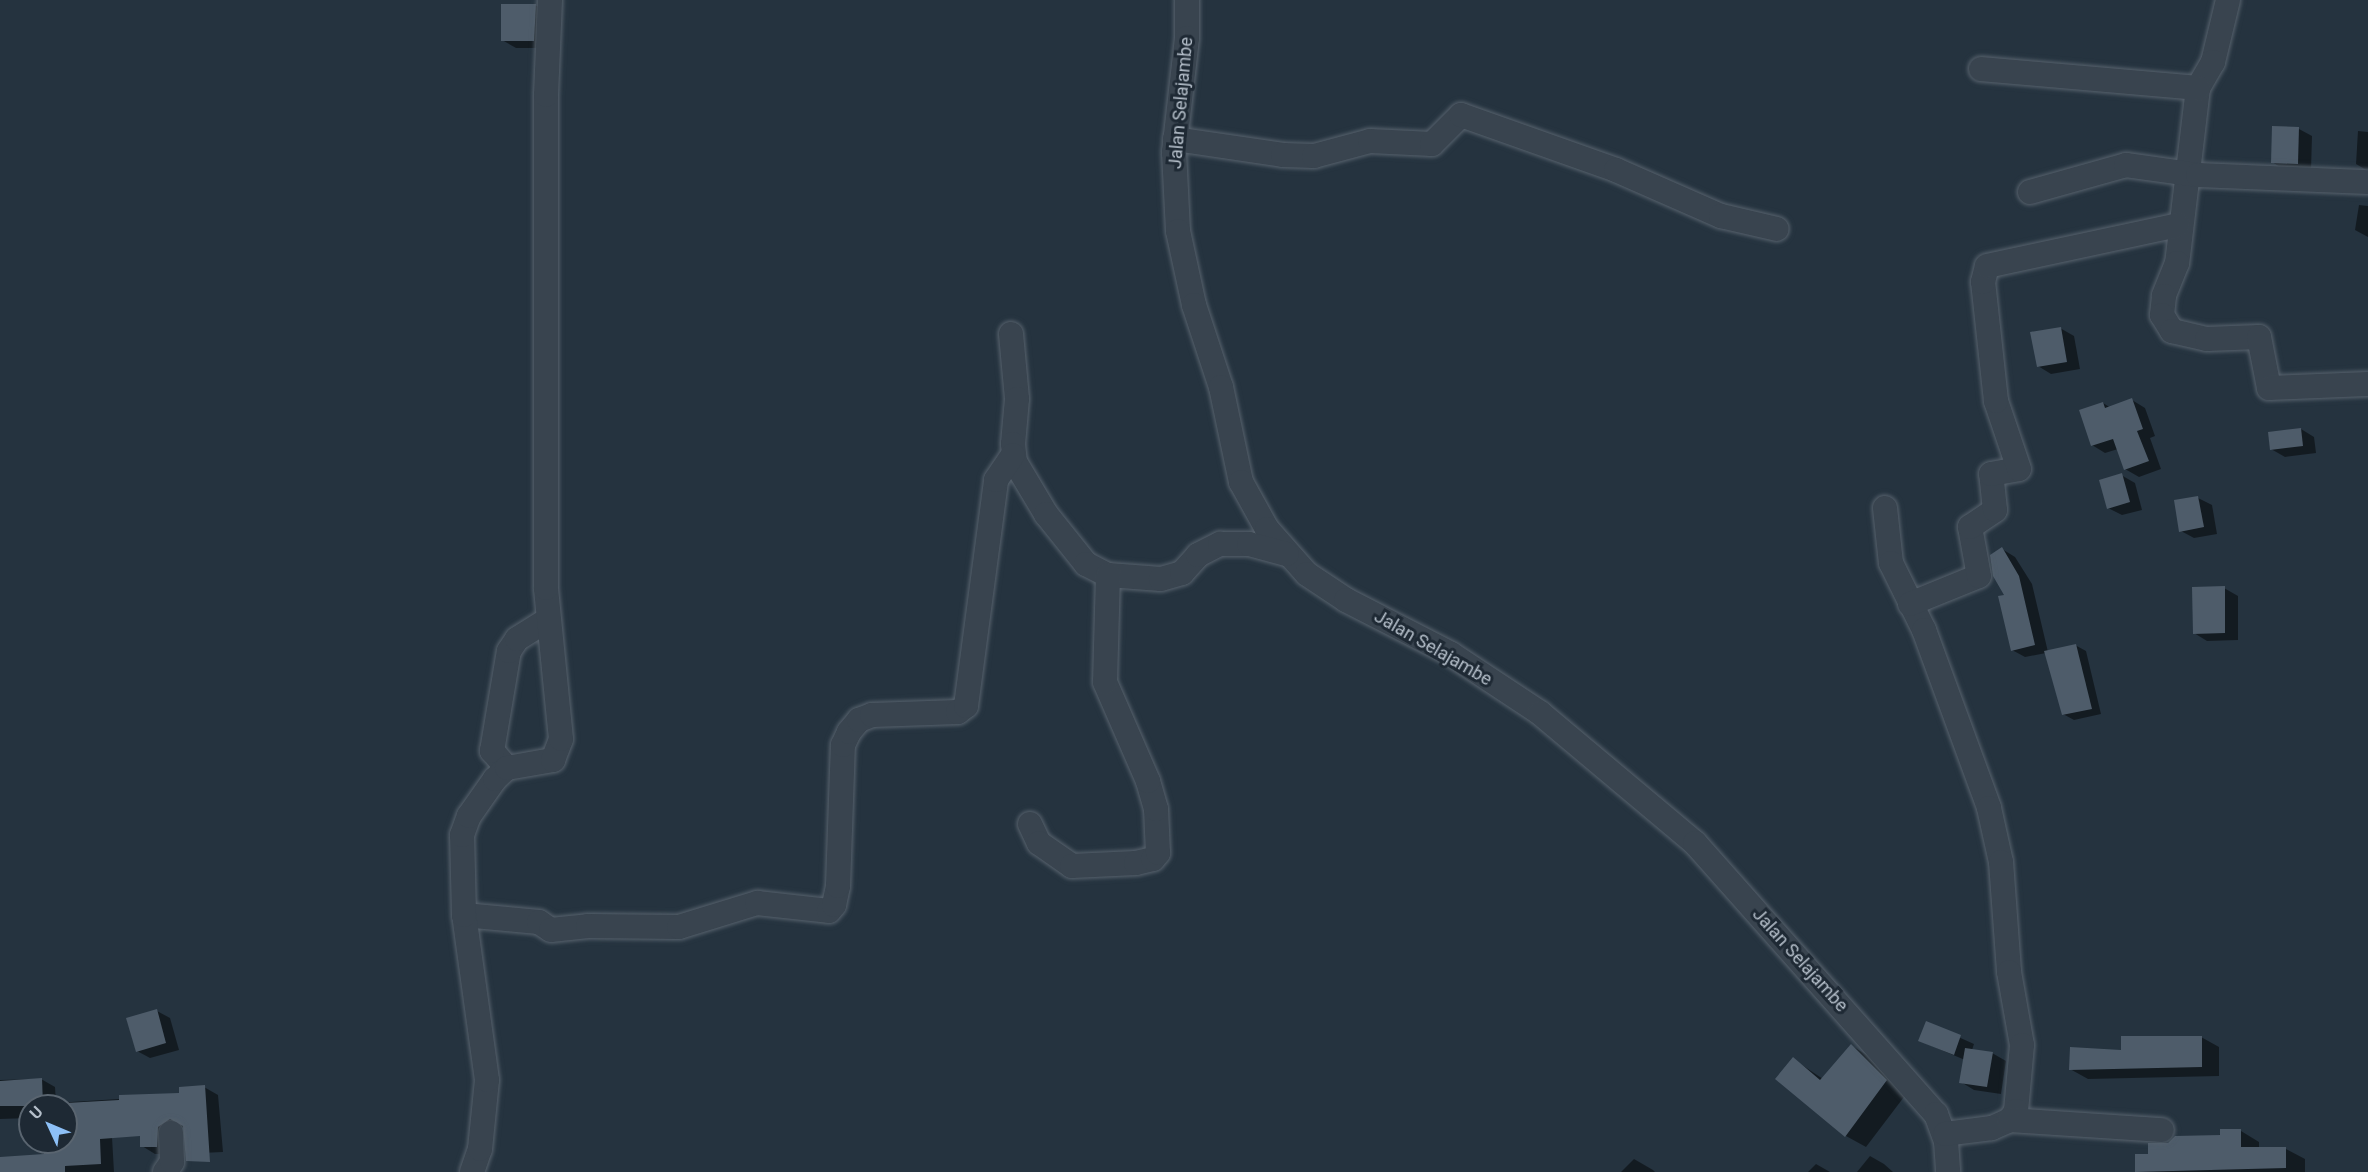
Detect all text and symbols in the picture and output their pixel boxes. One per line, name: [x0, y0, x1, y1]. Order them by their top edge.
street label: Jalan Selajambe: [1164, 36, 1198, 170]
street label: Jalan Selajambe: [1370, 606, 1496, 690]
street label: Jalan Selajambe: [1748, 904, 1852, 1016]
north arrow: [18, 1094, 78, 1154]
text: U: [26, 1102, 47, 1123]

